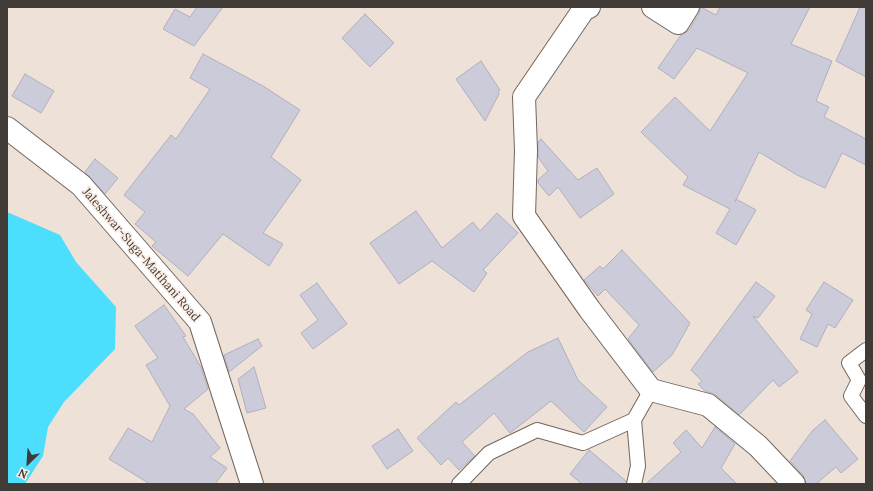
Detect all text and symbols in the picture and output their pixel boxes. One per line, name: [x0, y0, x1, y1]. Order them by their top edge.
street label: Jaleshwar-Suga-Matihani Road: [79, 185, 203, 325]
north arrow: [8, 443, 48, 483]
text: N: [16, 466, 30, 482]

